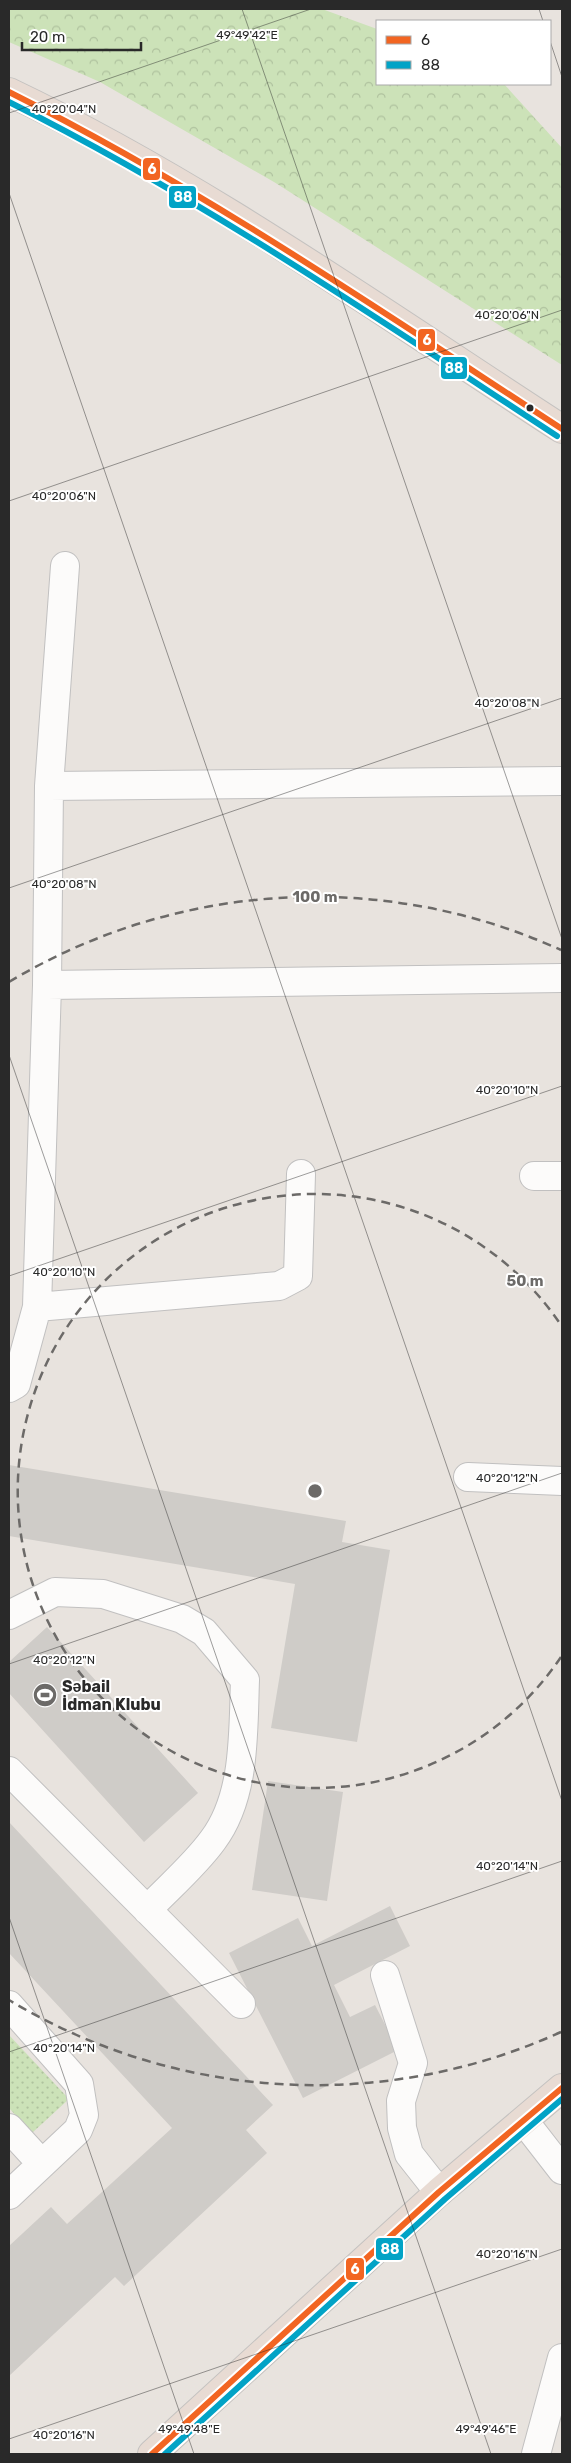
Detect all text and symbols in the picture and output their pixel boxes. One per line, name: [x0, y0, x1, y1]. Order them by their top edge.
scale bar: [22, 20, 141, 52]
legend: [376, 20, 551, 85]
text: 20 m: [30, 28, 65, 46]
text: 49°49'42"E: [216, 28, 278, 42]
text: 6: [421, 31, 430, 49]
text: 88: [421, 56, 440, 74]
text: 40°20'04"N: [32, 102, 96, 116]
line badge: 6: [142, 157, 161, 181]
text: 6: [147, 161, 157, 178]
line badge: 88: [168, 185, 197, 209]
text: 88: [174, 189, 192, 206]
text: 40°20'06"N: [475, 308, 539, 322]
line badge: 6: [417, 328, 436, 352]
text: 6: [422, 332, 432, 349]
line badge: 88: [440, 356, 468, 380]
text: 88: [445, 360, 463, 377]
unlabelled marker: [525, 403, 535, 413]
text: 40°20'06"N: [32, 489, 96, 503]
text: 40°20'08"N: [474, 696, 540, 710]
text: 40°20'08"N: [31, 877, 97, 891]
text: 100 m: [293, 888, 337, 906]
text: 40°20'10"N: [476, 1083, 538, 1097]
text: 40°20'10"N: [33, 1265, 95, 1279]
text: 50 m: [507, 1272, 543, 1290]
text: 40°20'12"N: [476, 1471, 538, 1485]
centre of rings: [306, 1482, 324, 1500]
text: 40°20'12"N: [33, 1653, 95, 1667]
place label: Səbail İdman Klubu: [62, 1677, 161, 1714]
sports icon: Səbail İdman Klubu: [32, 1682, 58, 1708]
text: 40°20'14"N: [476, 1859, 538, 1873]
text: 40°20'14"N: [33, 2041, 95, 2055]
line badge: 88: [375, 2237, 404, 2261]
text: 88: [381, 2241, 399, 2258]
text: 40°20'16"N: [476, 2247, 538, 2261]
line badge: 6: [345, 2257, 365, 2281]
text: 6: [350, 2261, 360, 2278]
text: 49°49'48"E: [158, 2422, 220, 2436]
text: 49°49'46"E: [455, 2422, 517, 2436]
text: 40°20'16"N: [33, 2428, 95, 2442]

